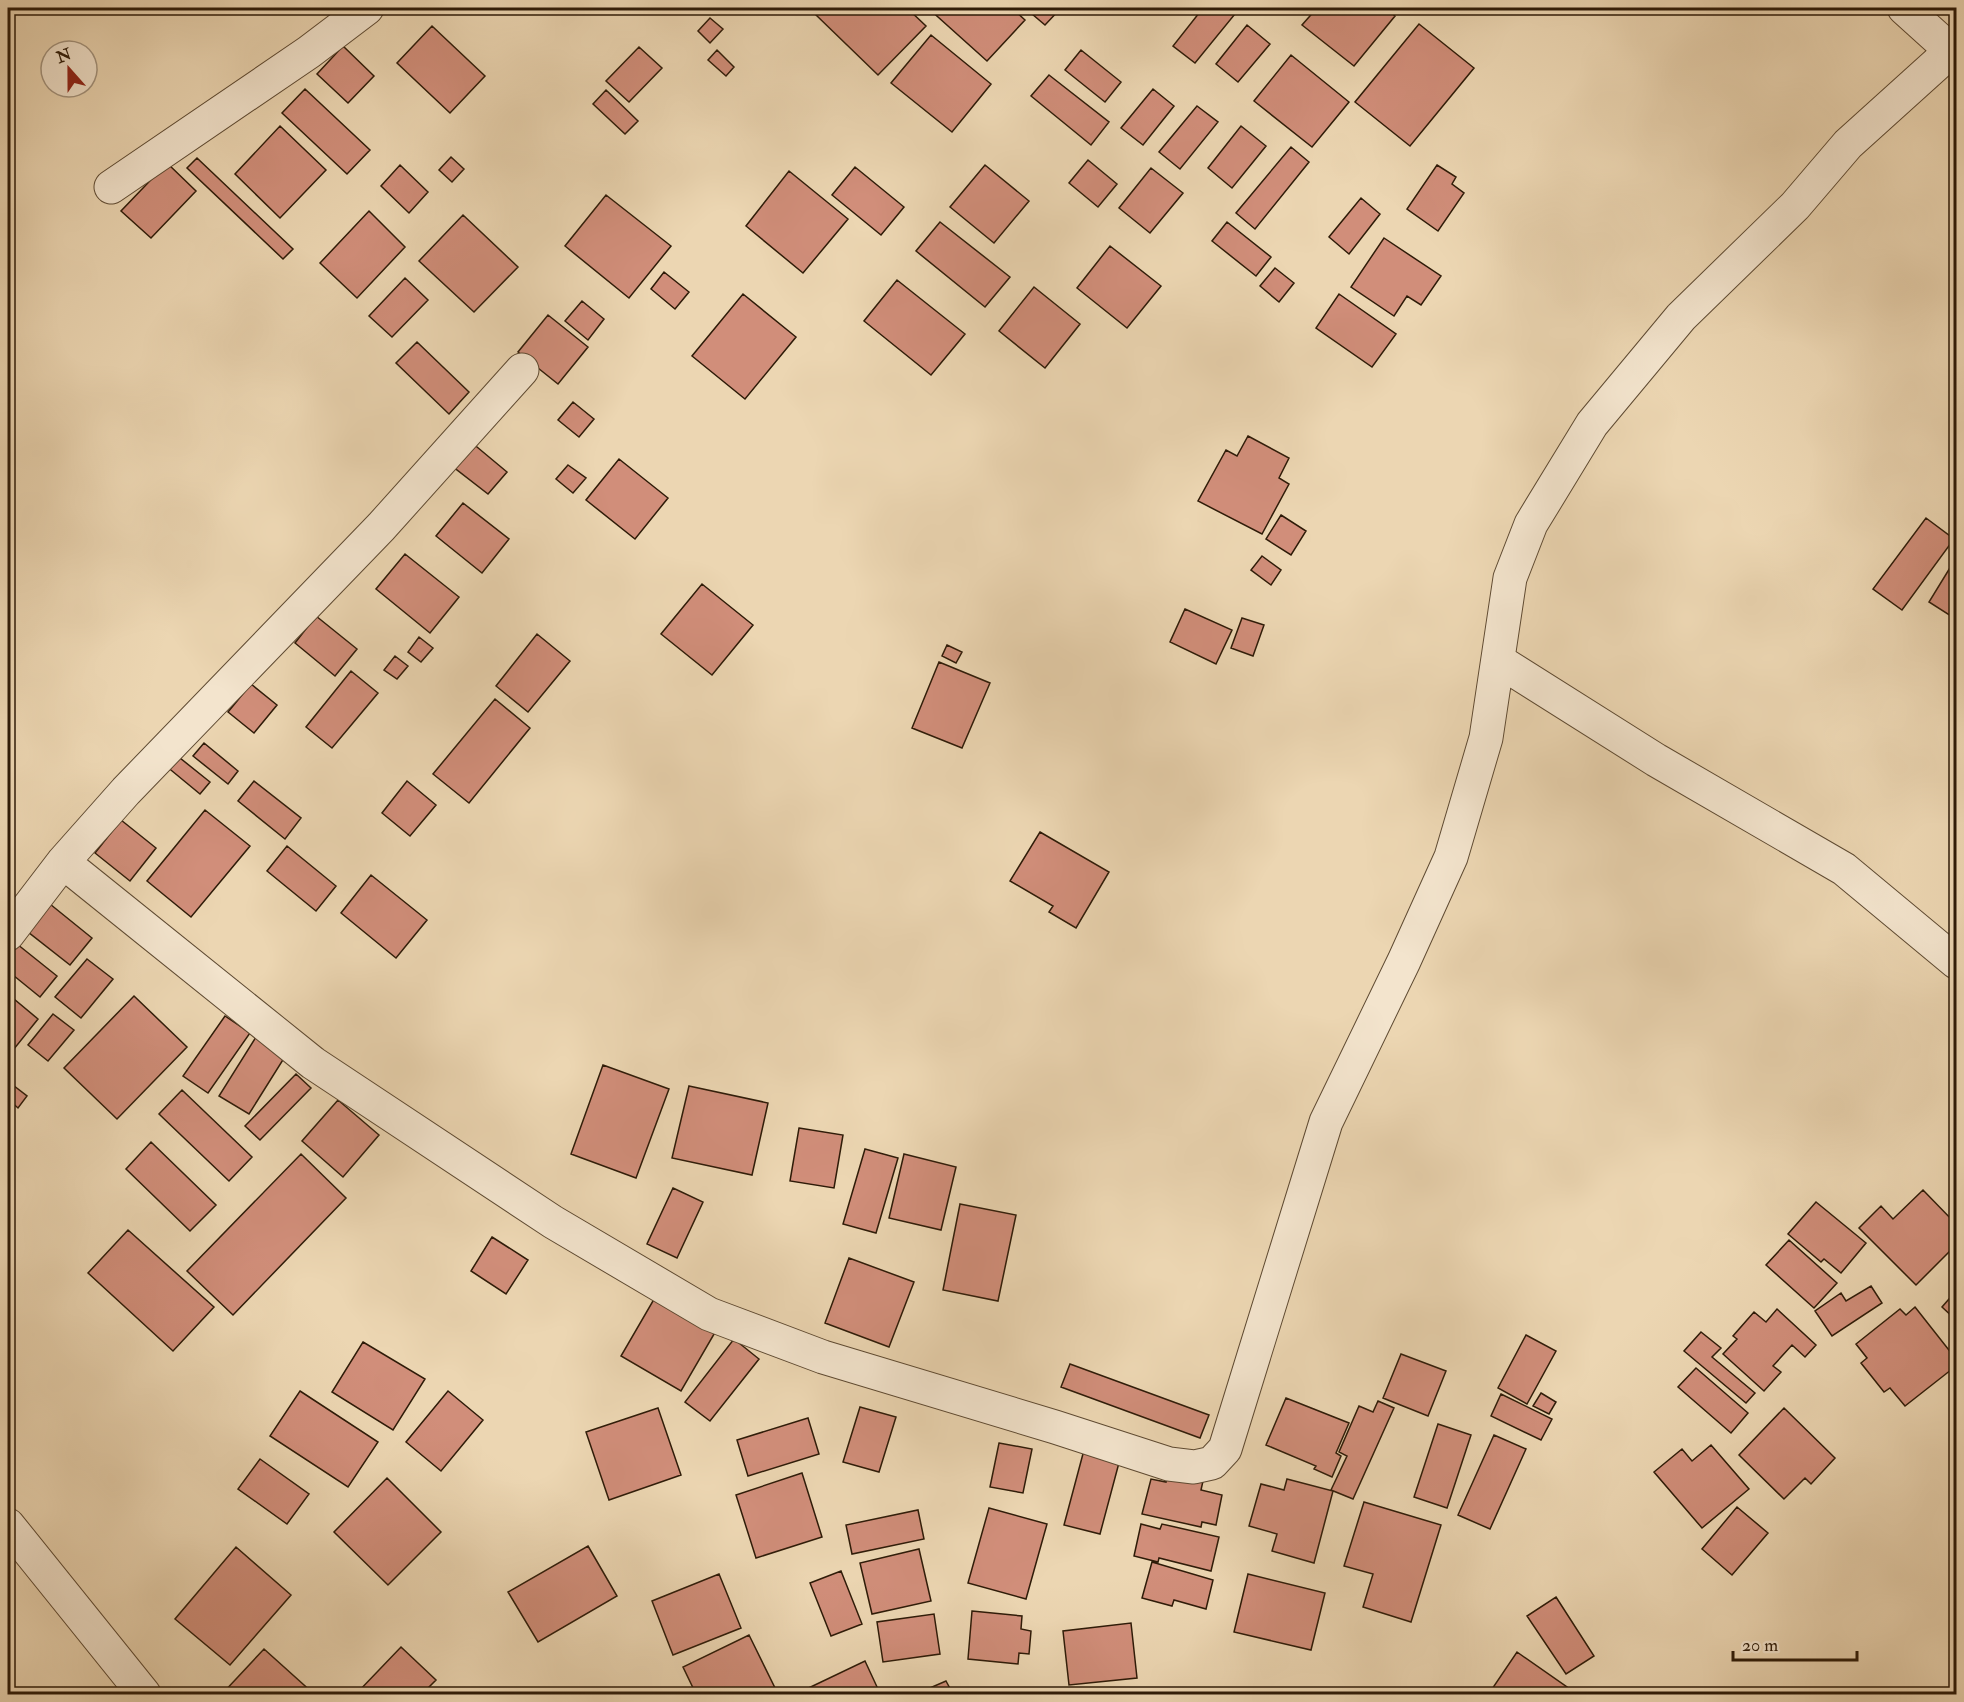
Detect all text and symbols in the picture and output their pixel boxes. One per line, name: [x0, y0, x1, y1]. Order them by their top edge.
north arrow: [39, 39, 99, 99]
text: N: [53, 44, 75, 68]
scale bar: [1733, 1624, 1858, 1662]
text: 20 m: [1742, 1634, 1778, 1657]

